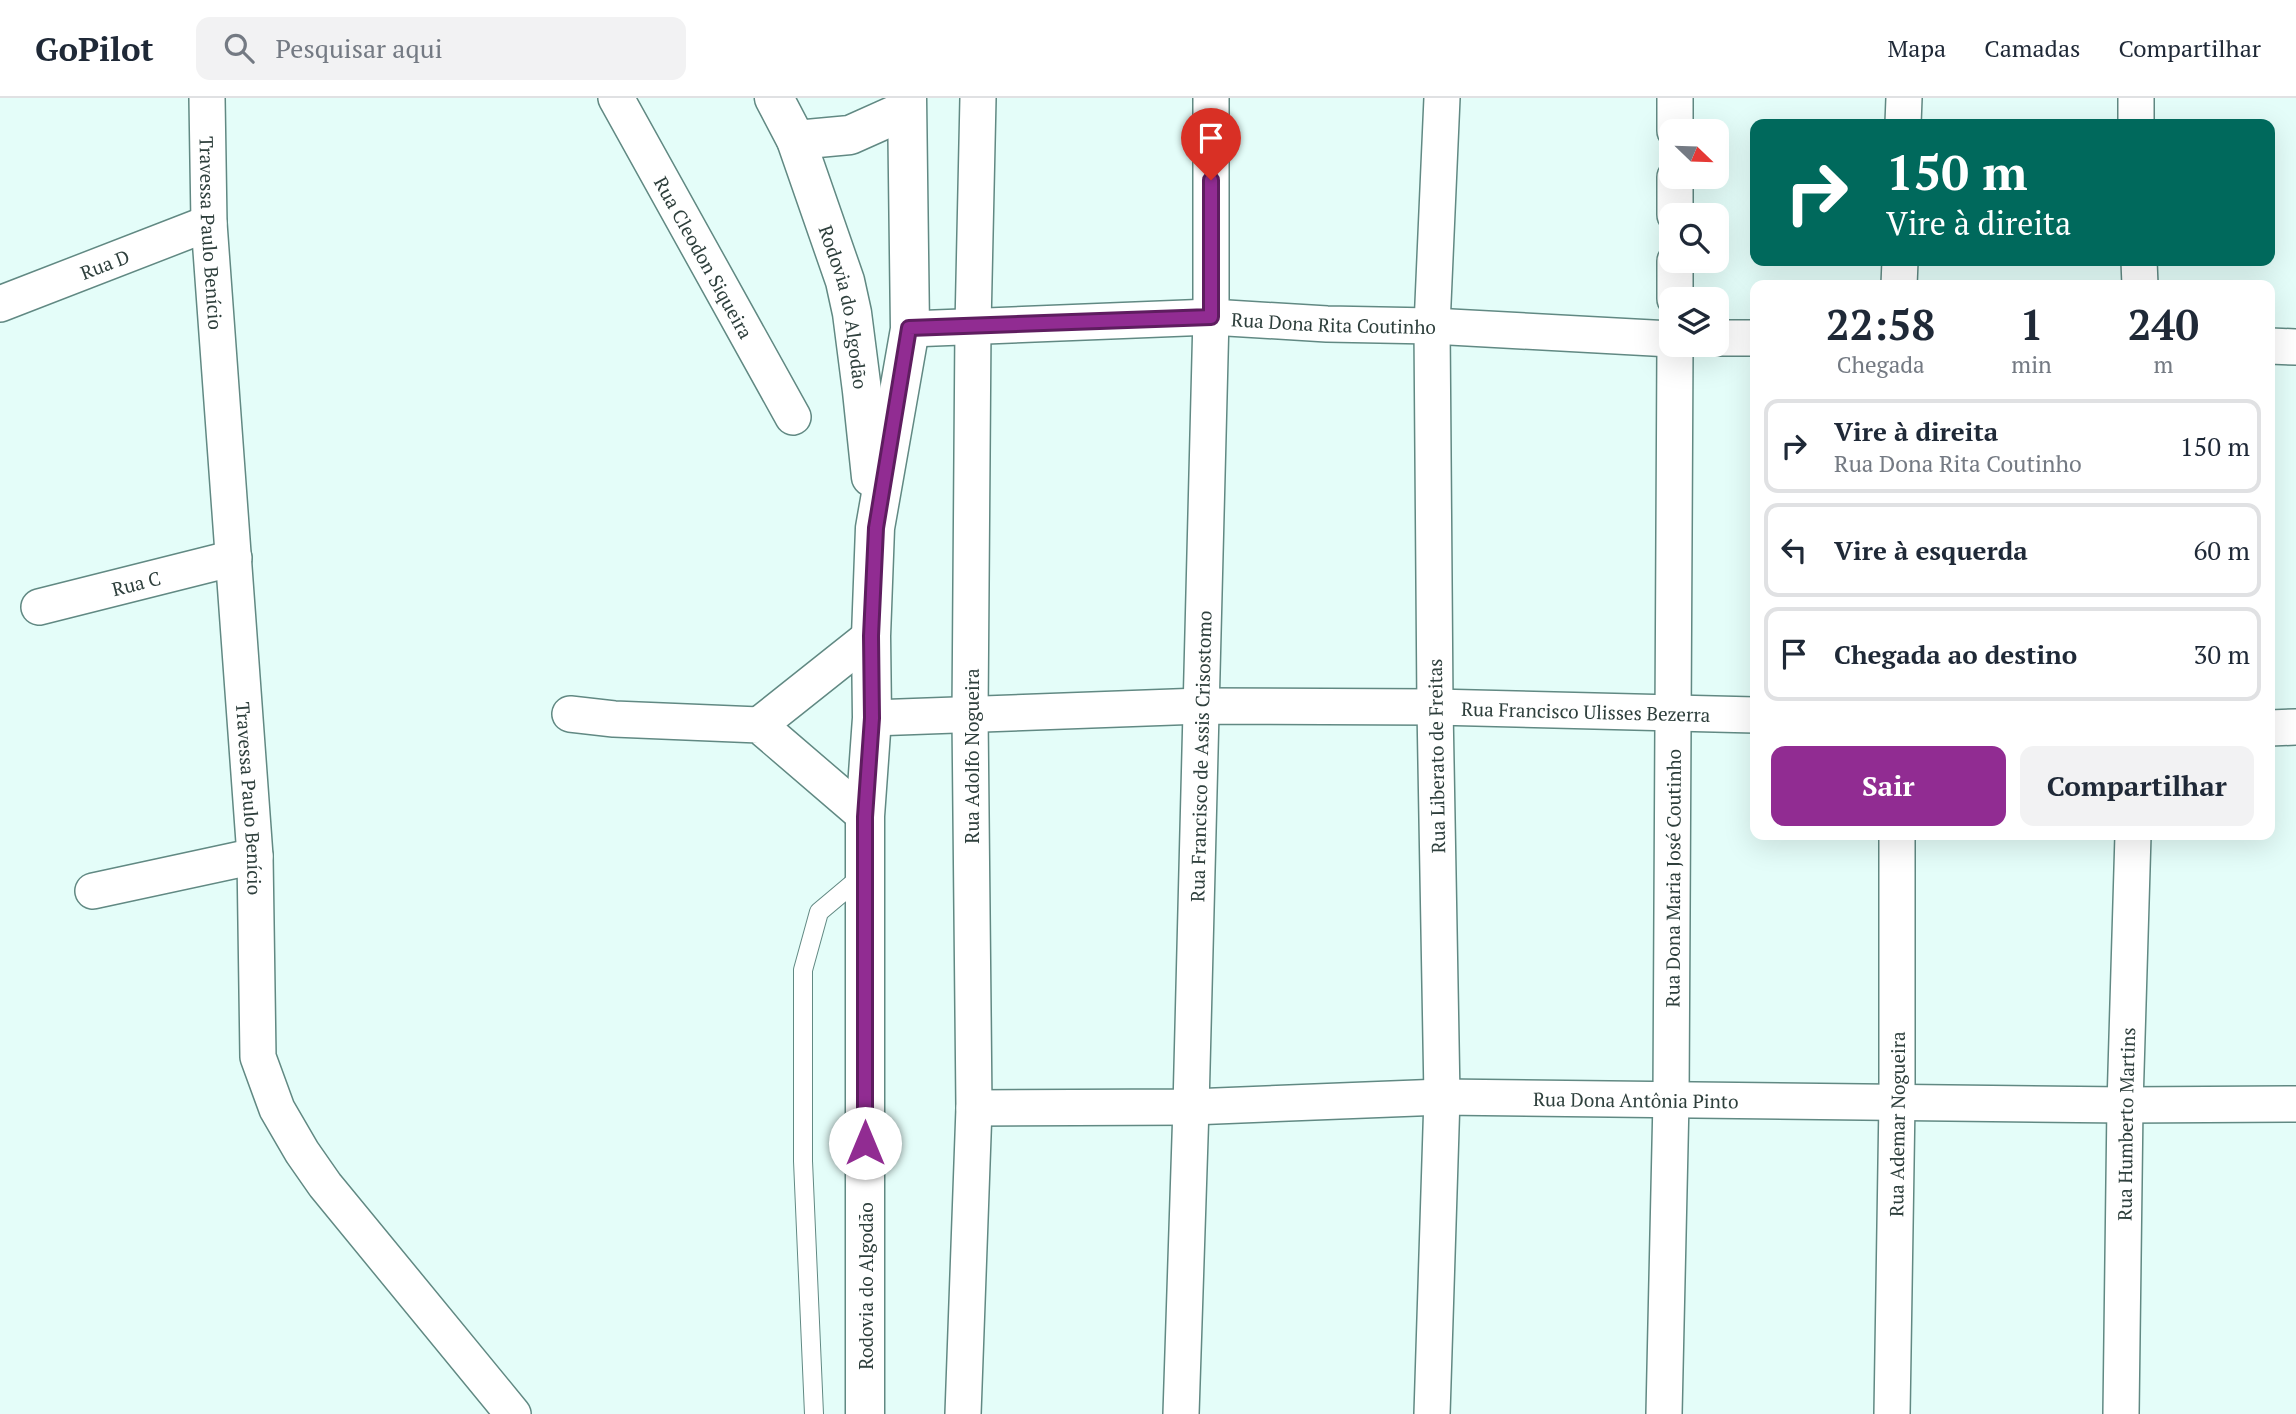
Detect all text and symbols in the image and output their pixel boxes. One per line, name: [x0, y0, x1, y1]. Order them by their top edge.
search box: [196, 17, 686, 80]
text: GoPilot: [35, 27, 154, 70]
icon: search: [220, 29, 258, 67]
text: Pesquisar aqui: [276, 31, 442, 65]
text: Mapa: [1888, 32, 1946, 64]
text: Camadas: [1984, 32, 2080, 64]
text: Compartilhar: [2118, 32, 2261, 64]
pin: [1181, 108, 1241, 180]
icon: arrive: [1192, 119, 1230, 157]
north arrow: [1659, 119, 1729, 189]
map controls: [1659, 119, 1729, 357]
street label: Travessa Paulo Benício: [195, 136, 229, 330]
text: 150 m: [1886, 139, 2028, 204]
icon: right: [1771, 147, 1862, 238]
street label: Rua Cleodon Siqueira: [649, 172, 760, 343]
text: Vire à direita: [1886, 202, 2071, 244]
button: search: [1659, 203, 1729, 273]
street label: Rodovia do Algodão: [814, 222, 874, 390]
street label: Rua D: [76, 243, 133, 284]
button: layers: [1659, 287, 1729, 357]
text: 22:58: [1826, 296, 1935, 352]
text: 1: [2020, 296, 2043, 352]
text: 240: [2128, 296, 2199, 352]
street label: Rua Dona Rita Coutinho: [1231, 306, 1436, 339]
text: Chegada: [1837, 349, 1925, 380]
text: min: [2011, 349, 2052, 380]
text: m: [2153, 349, 2173, 380]
text: Vire à direita: [1834, 414, 1998, 448]
icon: right: [1775, 427, 1813, 465]
text: 150 m: [2180, 429, 2250, 463]
text: Rua Dona Rita Coutinho: [1834, 448, 2082, 479]
icon: left: [1775, 531, 1813, 569]
text: Vire à esquerda: [1834, 533, 2028, 567]
text: 60 m: [2194, 533, 2250, 567]
street label: Rua C: [109, 564, 163, 601]
street label: Rua Francisco de Assis Crisostomo: [1184, 610, 1216, 902]
icon: arrive: [1775, 635, 1813, 673]
text: Chegada ao destino: [1834, 637, 2077, 671]
text: 30 m: [2194, 637, 2250, 671]
street label: Rua Liberato de Freitas: [1422, 658, 1450, 854]
street label: Rua Adolfo Nogueira: [959, 668, 984, 844]
street label: Rua Francisco Ulisses Bezerra: [1461, 695, 1711, 726]
street label: Travessa Paulo Benício: [231, 701, 268, 895]
button: Sair: [1771, 746, 2006, 826]
button: Compartilhar: [2020, 746, 2254, 826]
street label: Rua Dona Maria José Coutinho: [1659, 749, 1685, 1007]
street label: Rua Humberto Martins: [2111, 1027, 2140, 1221]
street label: Rua Ademar Nogueira: [1883, 1031, 1910, 1217]
street label: Rua Dona Antônia Pinto: [1533, 1086, 1739, 1113]
position arrow: [828, 1106, 902, 1180]
street label: Rodovia do Algodão: [853, 1202, 878, 1370]

